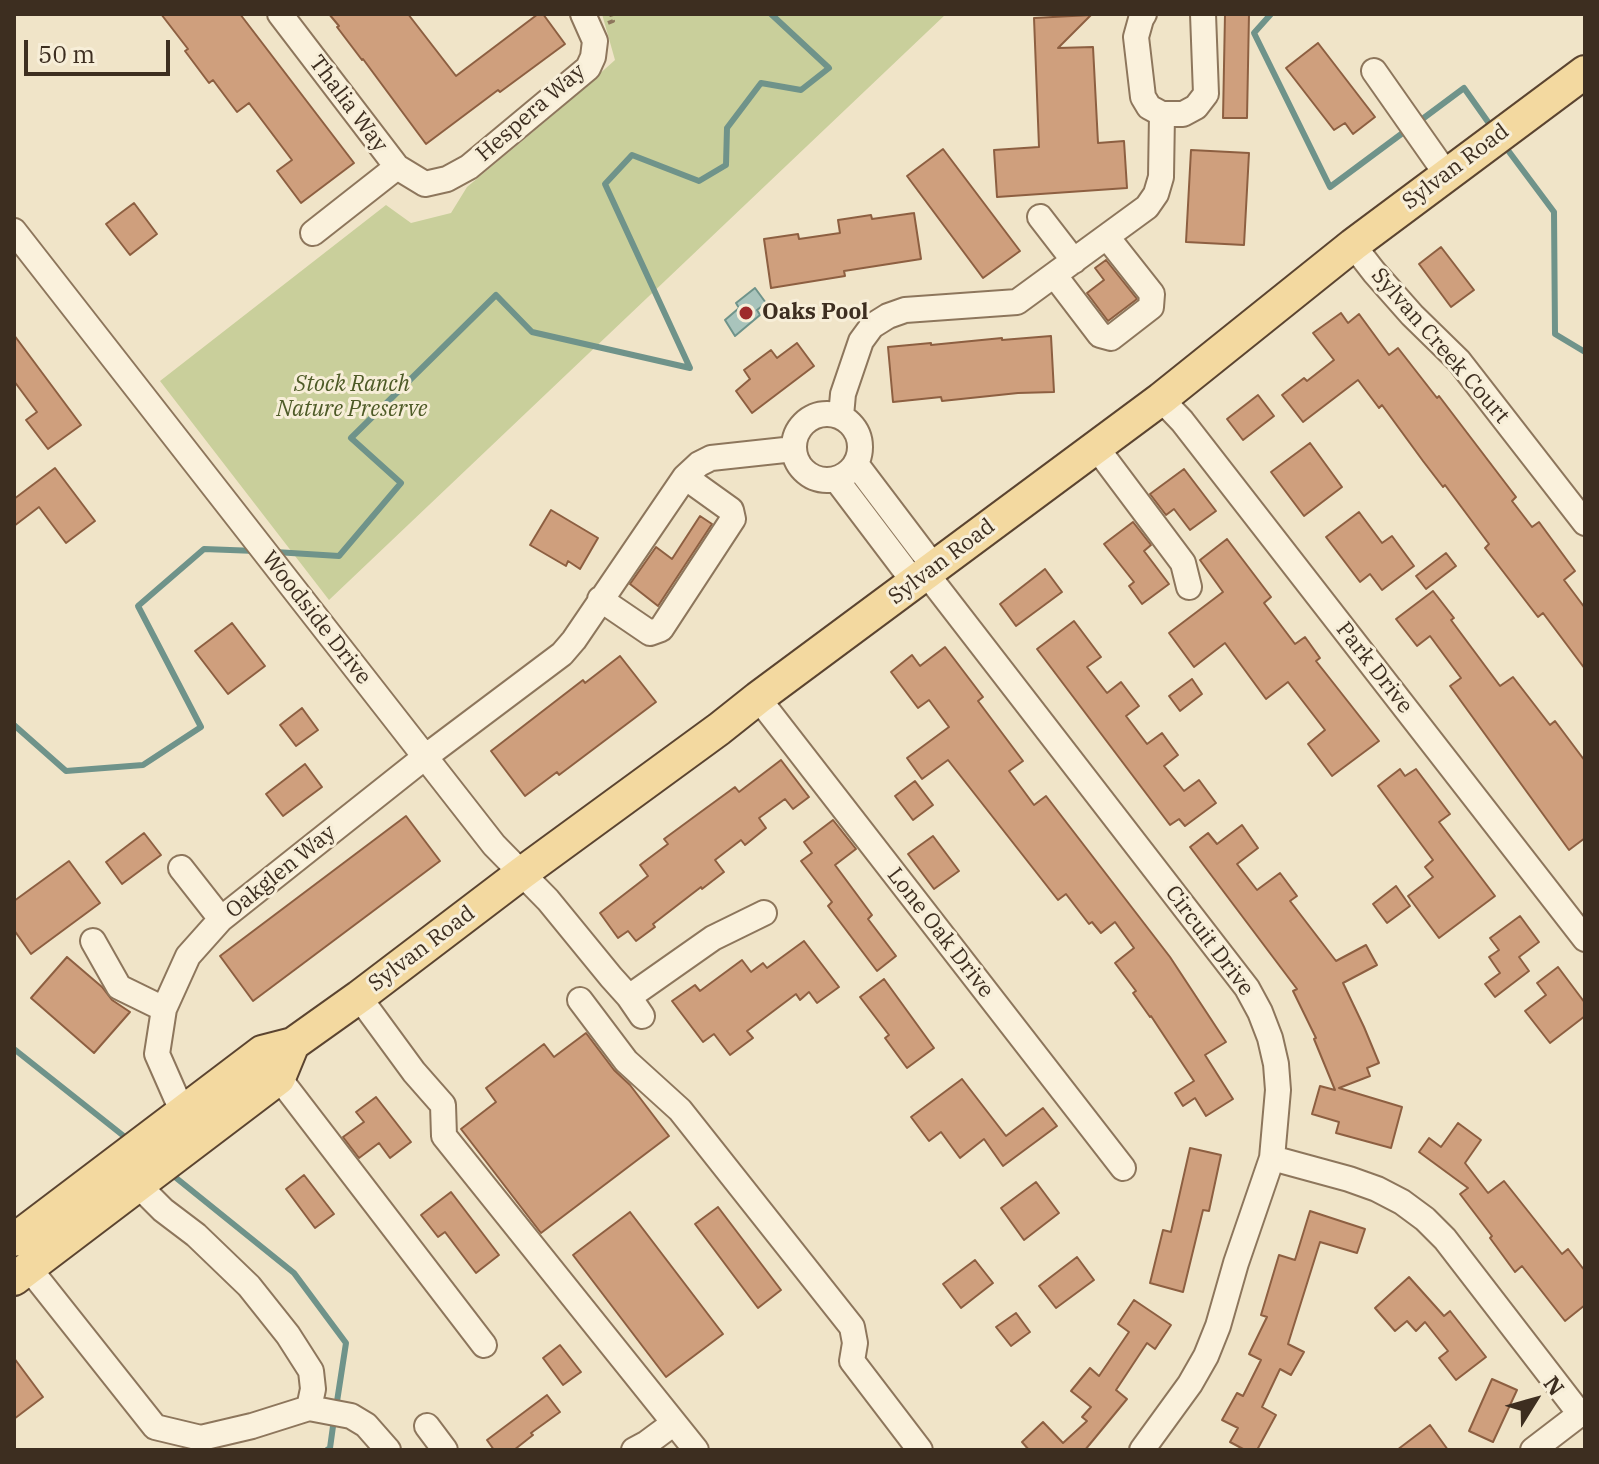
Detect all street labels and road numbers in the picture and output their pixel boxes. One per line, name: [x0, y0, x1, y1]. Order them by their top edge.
street label: Thalia Way: [303, 50, 393, 158]
street label: Hespera Way: [471, 59, 591, 167]
street label: Sylvan Road: [1398, 118, 1514, 216]
street label: Sylvan Creek Court: [1365, 263, 1515, 429]
street label: Sylvan Road: [884, 513, 1000, 611]
street label: Woodside Drive: [256, 546, 376, 690]
street label: Park Drive: [1330, 617, 1418, 719]
street label: Oakglen Way: [221, 820, 341, 924]
street label: Lone Oak Drive: [881, 863, 999, 1003]
street label: Circuit Drive: [1159, 881, 1259, 1001]
street label: Sylvan Road: [364, 900, 480, 998]

